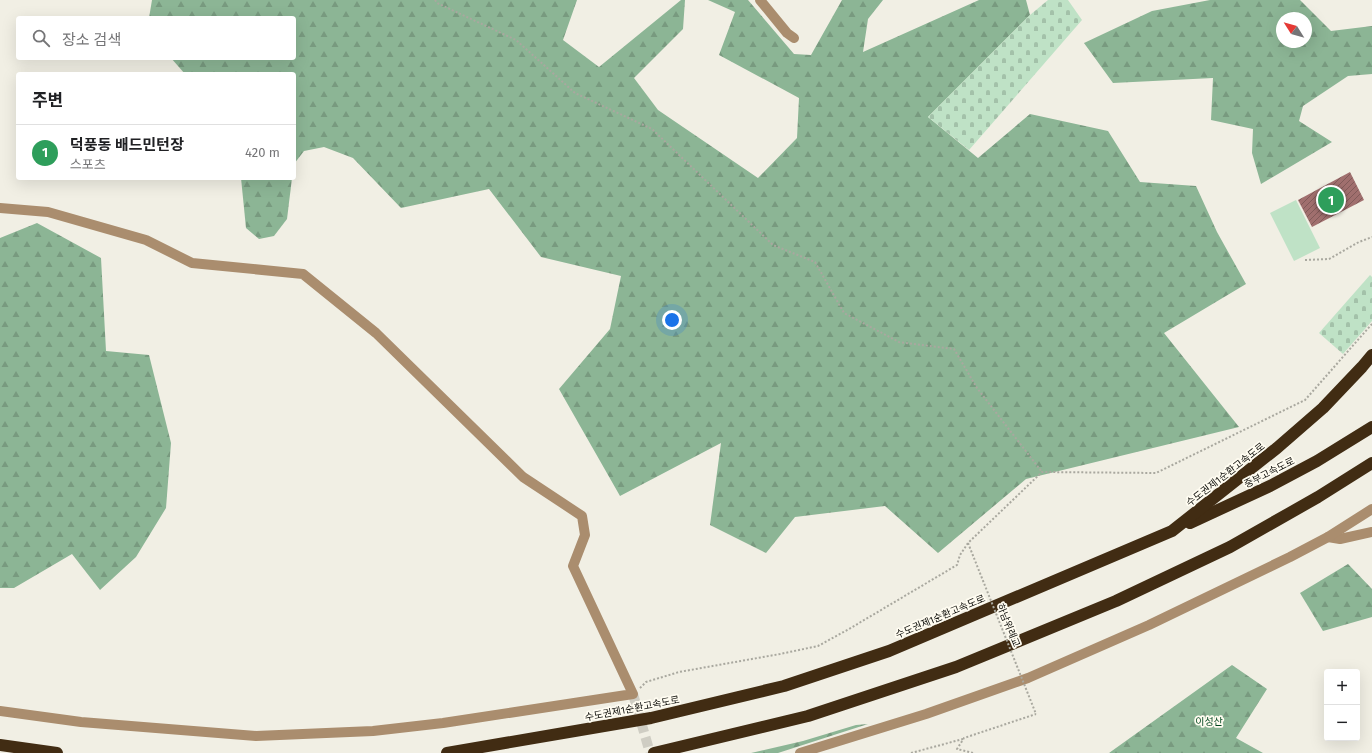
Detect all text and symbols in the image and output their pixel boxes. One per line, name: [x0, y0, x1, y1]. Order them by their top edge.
north arrow: [1276, 12, 1312, 48]
search box: [16, 16, 296, 60]
icon: search: [30, 27, 52, 49]
text: 장소 검색: [62, 31, 121, 49]
text: 주변: [32, 90, 63, 111]
text: 덕풍동 배드민턴장: [70, 136, 184, 154]
text: 1: [42, 145, 48, 160]
text: 420 m: [245, 145, 280, 160]
text: 스포츠: [70, 157, 106, 172]
pin: 1: [1318, 185, 1344, 215]
your location: [662, 310, 682, 330]
street label: 수도권제1순환고속도로: [1184, 440, 1267, 509]
street label: 중부고속도로: [1242, 455, 1297, 491]
street label: 수도권제1순환고속도로: [894, 593, 987, 641]
street label: 하남위례교: [994, 602, 1022, 649]
map controls: [1324, 669, 1360, 741]
button: +: [1324, 669, 1360, 705]
street label: 수도권제1순환고속도로: [584, 694, 681, 724]
button: −: [1324, 705, 1360, 741]
park label: 이성산: [1195, 716, 1223, 728]

